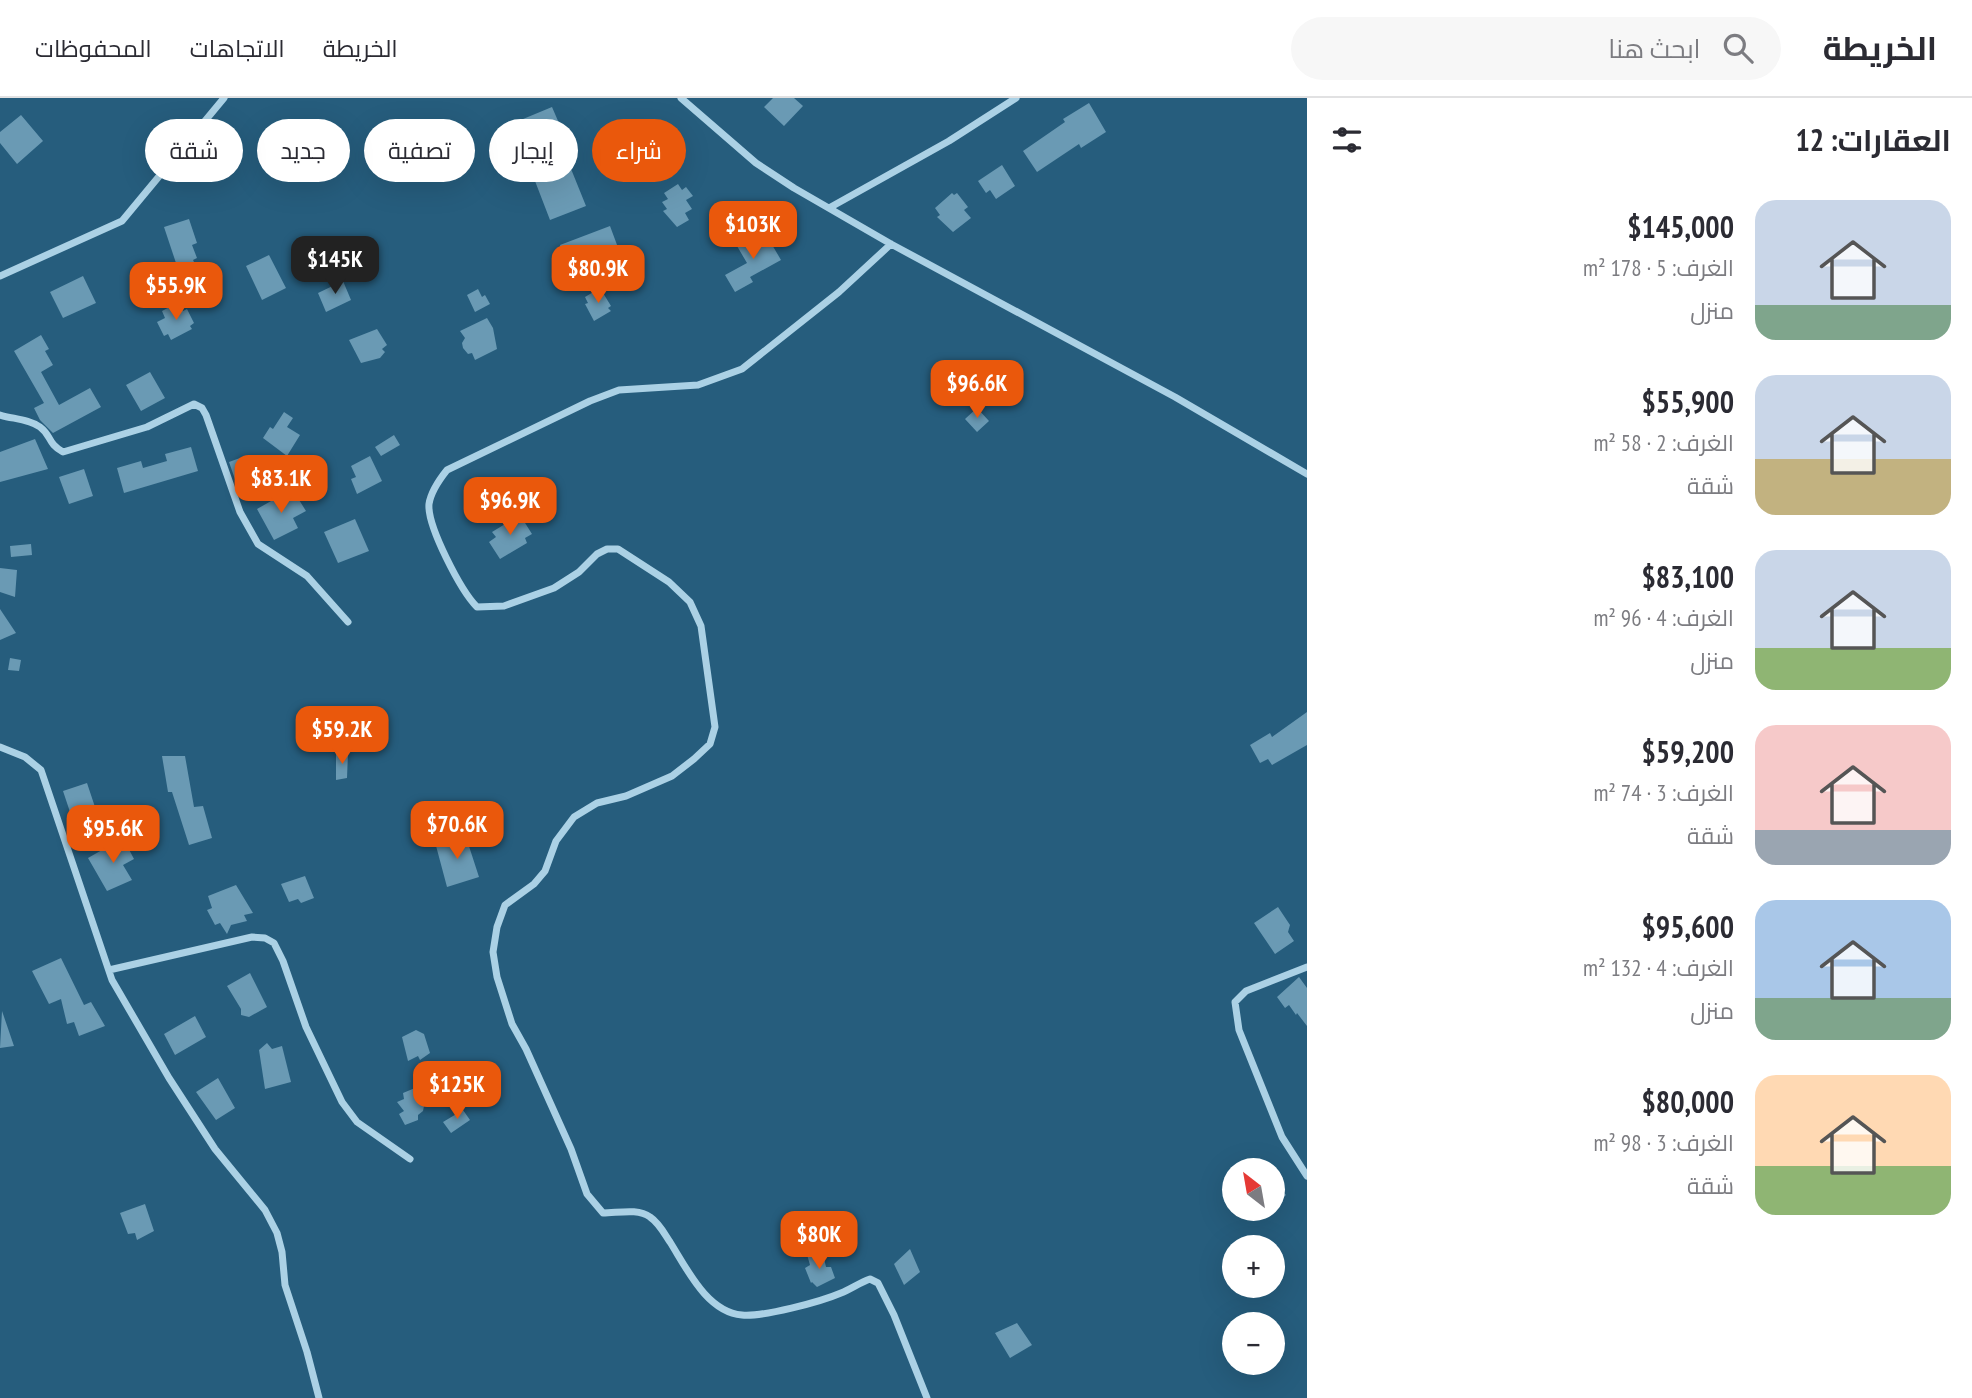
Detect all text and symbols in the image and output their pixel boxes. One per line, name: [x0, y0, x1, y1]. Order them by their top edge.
search box: [1291, 17, 1781, 80]
text: الخريطة: [1823, 26, 1937, 69]
icon: search: [1719, 29, 1757, 67]
text: ابحث هنا: [1608, 32, 1701, 65]
text: المحفوظات: [35, 33, 152, 64]
text: الاتجاهات: [190, 33, 285, 64]
text: الخريطة: [323, 33, 398, 64]
chip: شقة: [145, 119, 243, 182]
chip: جديد: [257, 119, 350, 182]
chip: تصفية: [364, 119, 475, 182]
chip: إيجار: [489, 119, 578, 182]
chip: شراء: [592, 119, 686, 182]
text: العقارات: 12: [1795, 120, 1951, 159]
icon: filters: [1328, 121, 1366, 159]
pin: $103K: [704, 202, 802, 261]
text: $145,000: [1627, 207, 1734, 246]
text: $103K: [725, 209, 781, 238]
icon: home: [1811, 228, 1895, 312]
pin: $145K: [286, 236, 384, 296]
text: $145K: [307, 244, 363, 273]
pin: $80.9K: [541, 246, 655, 305]
text: $80.9K: [568, 253, 628, 282]
text: الغرف: 5 · 178 m²: [1583, 253, 1734, 282]
pin: $55.9K: [119, 262, 233, 322]
text: $55.9K: [146, 270, 206, 299]
text: منزل: [1690, 296, 1734, 325]
pin: $96.6K: [920, 360, 1034, 420]
text: $96.6K: [947, 368, 1007, 397]
text: $55,900: [1641, 382, 1734, 421]
icon: home: [1811, 403, 1895, 487]
text: الغرف: 2 · 58 m²: [1593, 428, 1734, 457]
pin: $83.1K: [224, 456, 338, 515]
text: $83.1K: [251, 463, 311, 492]
text: شقة: [1687, 471, 1734, 500]
pin: $96.9K: [453, 478, 567, 537]
text: $96.9K: [480, 485, 540, 514]
text: $83,100: [1641, 557, 1734, 596]
icon: home: [1811, 578, 1895, 662]
text: الغرف: 4 · 96 m²: [1593, 603, 1734, 632]
text: منزل: [1690, 646, 1734, 675]
pin: $59.2K: [285, 706, 399, 766]
text: $59.2K: [312, 714, 372, 743]
text: $59,200: [1641, 732, 1734, 771]
icon: home: [1811, 753, 1895, 837]
text: الغرف: 3 · 74 m²: [1593, 778, 1734, 807]
pin: $70.6K: [400, 802, 514, 861]
pin: $95.6K: [56, 806, 170, 865]
text: $70.6K: [427, 809, 487, 838]
text: $95.6K: [83, 813, 143, 842]
text: شقة: [1687, 821, 1734, 850]
text: $95,600: [1641, 907, 1734, 946]
icon: home: [1811, 928, 1895, 1012]
text: الغرف: 4 · 132 m²: [1583, 953, 1734, 982]
text: منزل: [1690, 996, 1734, 1025]
pin: $125K: [408, 1062, 506, 1121]
text: $125K: [429, 1069, 485, 1098]
text: $80,000: [1641, 1082, 1734, 1121]
icon: home: [1811, 1103, 1895, 1187]
text: الغرف: 3 · 98 m²: [1593, 1128, 1734, 1157]
north arrow: [1222, 1158, 1284, 1222]
map controls: [1222, 1158, 1285, 1375]
text: شقة: [1687, 1171, 1734, 1200]
pin: $80K: [778, 1212, 860, 1271]
text: $80K: [797, 1219, 841, 1248]
button: +: [1222, 1235, 1285, 1298]
button: −: [1222, 1312, 1285, 1375]

